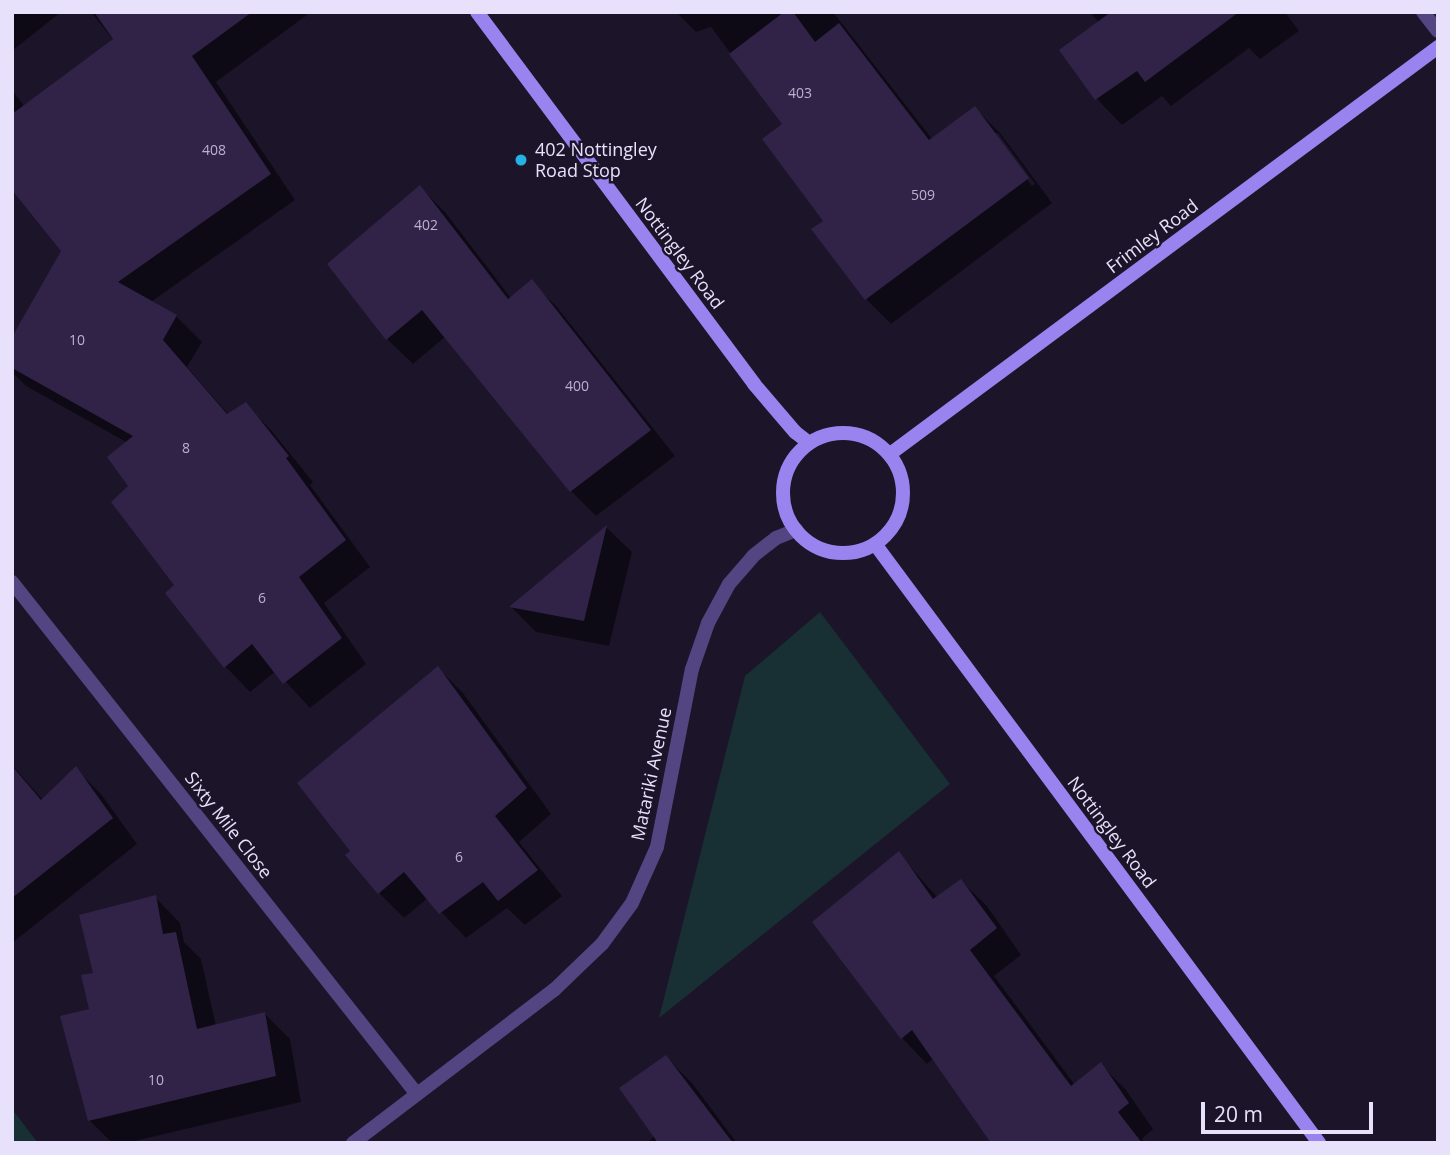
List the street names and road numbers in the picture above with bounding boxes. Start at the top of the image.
street label: Nottingley Road [631,193,729,313]
street label: Frimley Road [1102,195,1202,277]
street label: Matariki Avenue [626,705,676,843]
street label: Sixty Mile Close [181,767,277,883]
street label: Nottingley Road [1063,772,1161,892]

